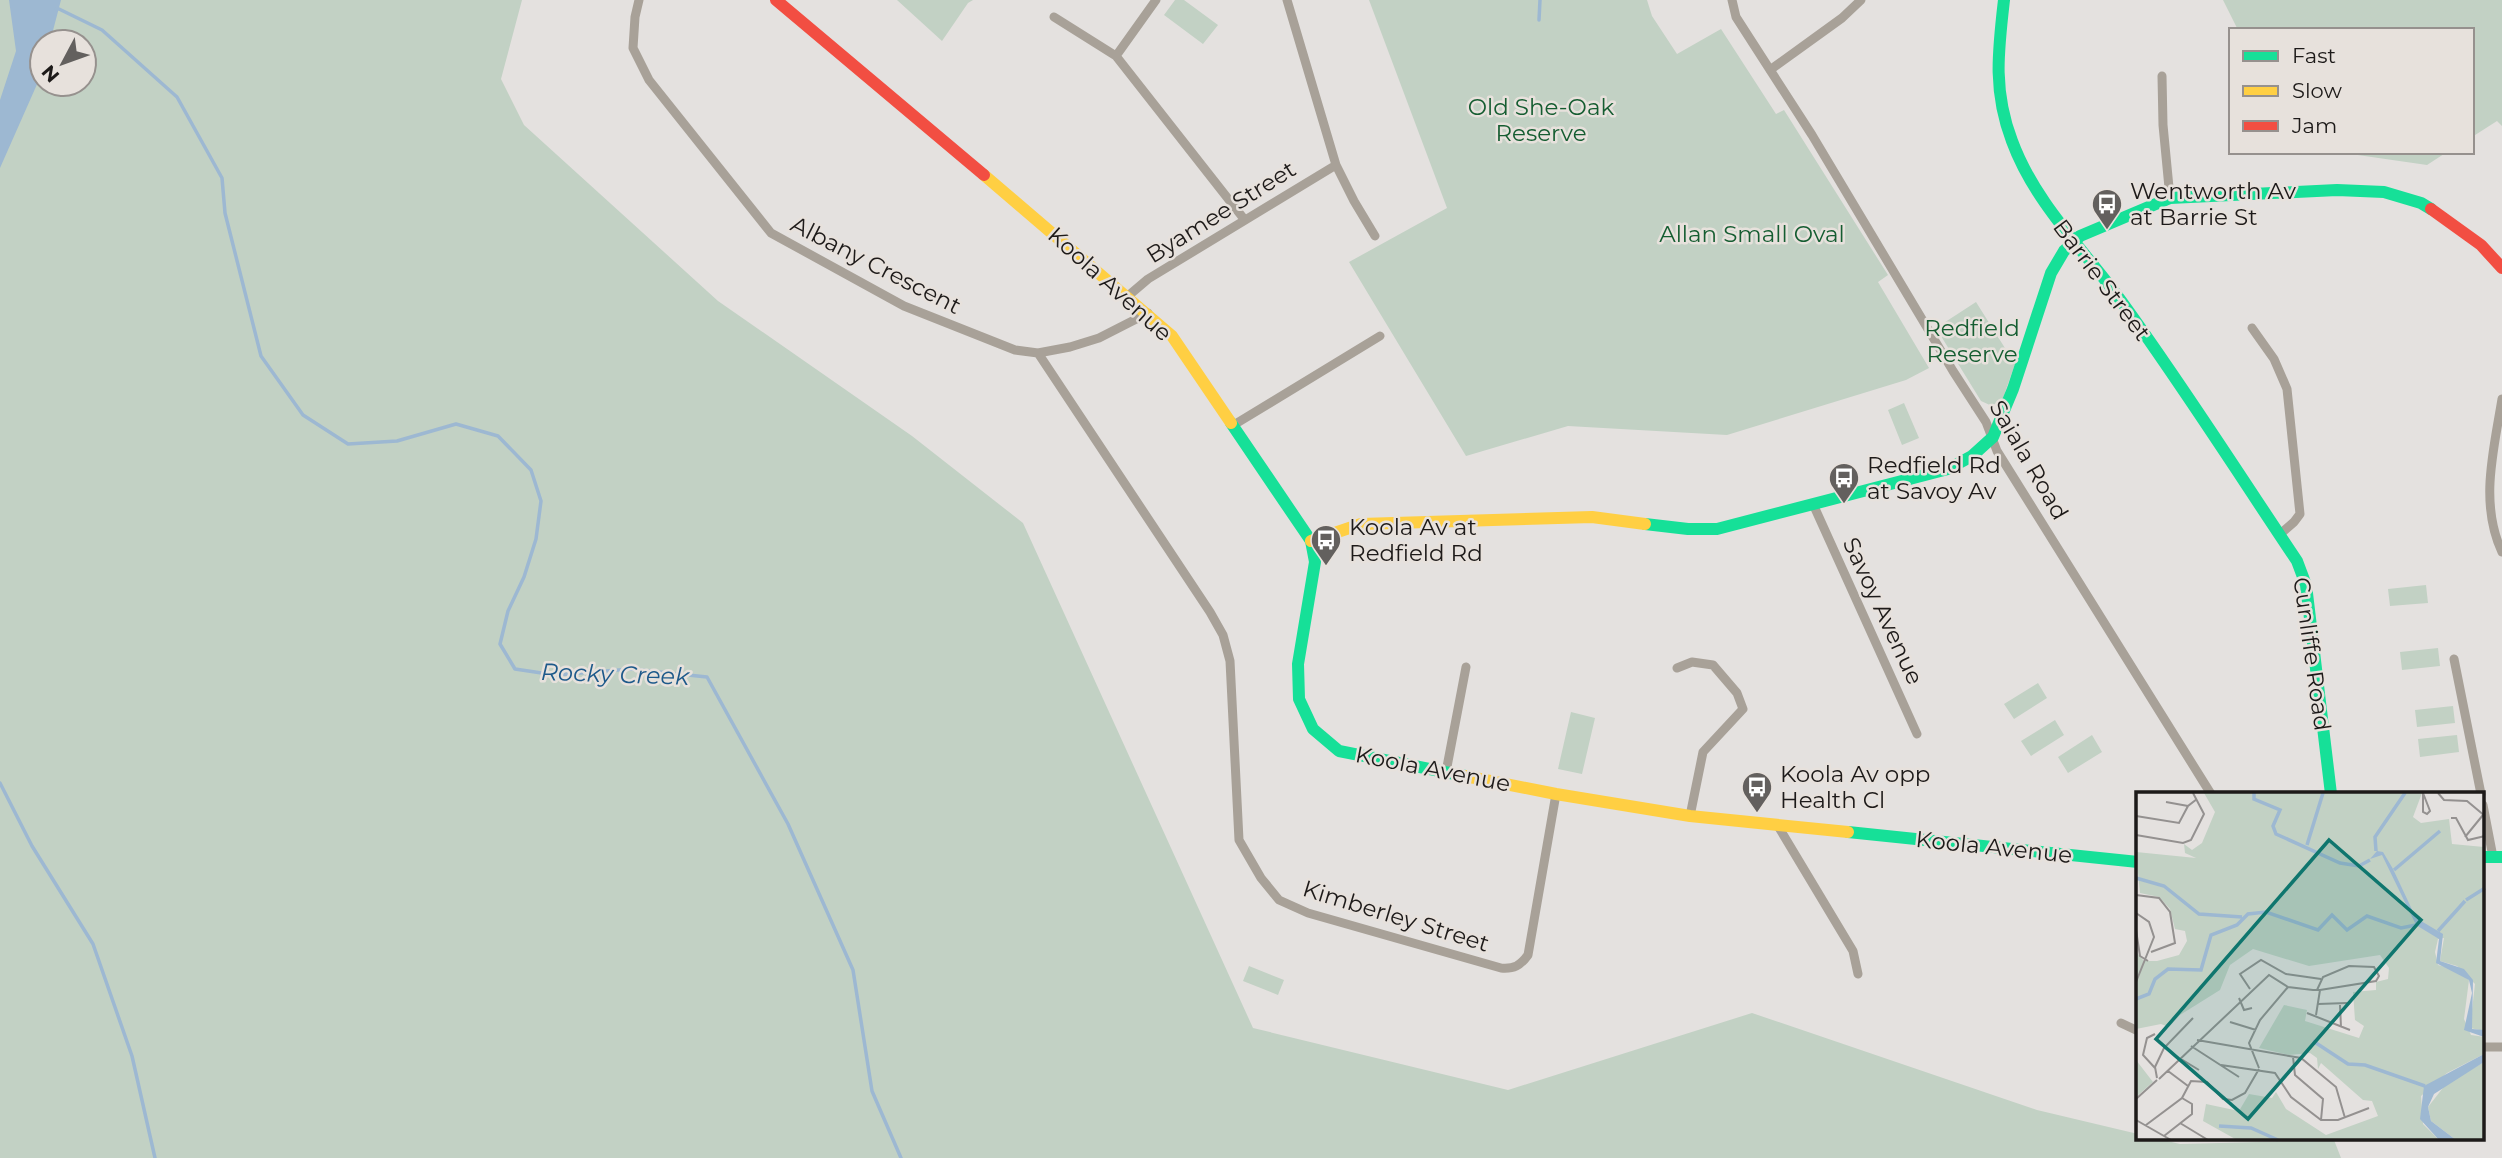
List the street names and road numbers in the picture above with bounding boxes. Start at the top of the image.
street label: Byamee Street [1141,155,1301,269]
street label: Albany Crescent [786,210,966,320]
street label: Barrie Street [2047,214,2157,346]
street label: Koola Avenue [1042,221,1178,347]
street label: Saiala Road [1984,395,2074,525]
street label: Savoy Avenue [1837,533,1929,689]
street label: Cunliffe Road [2287,575,2337,733]
street label: Koola Avenue [1353,740,1513,798]
street label: Koola Avenue [1914,825,2074,869]
street label: Kimberley Street [1299,874,1493,958]

